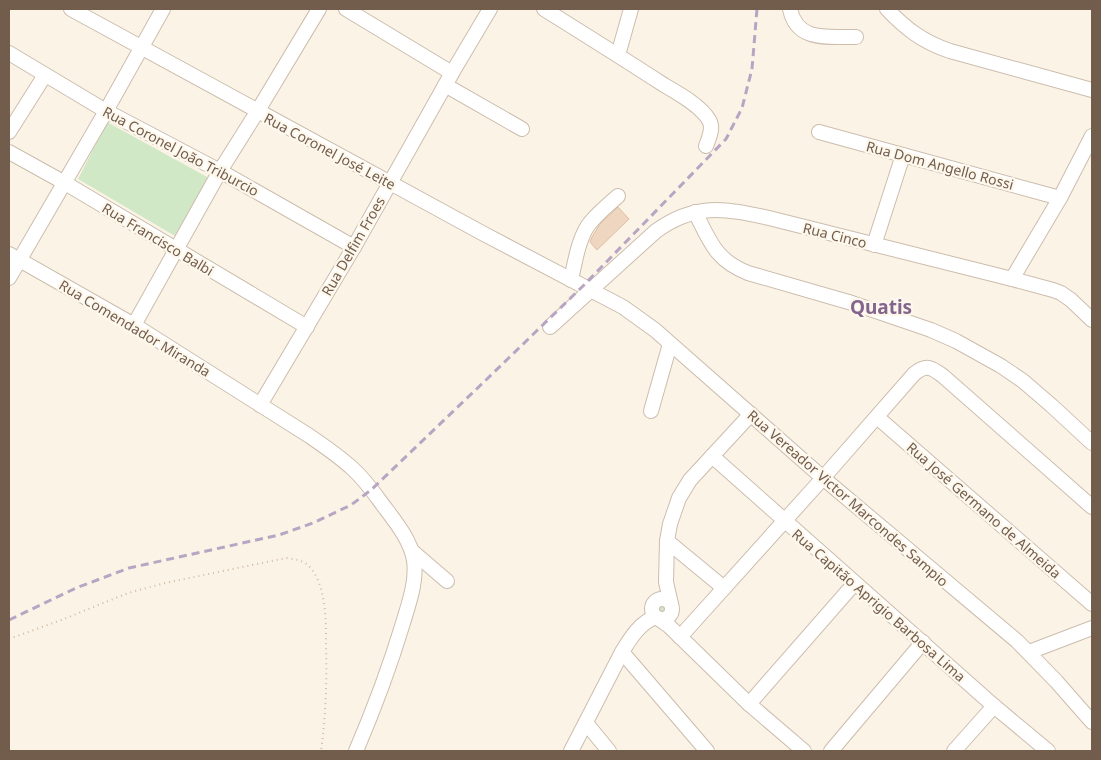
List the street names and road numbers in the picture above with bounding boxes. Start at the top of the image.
street label: Rua Coronel João Triburcio [100,102,262,200]
street label: Rua Coronel José Leite [261,108,399,194]
street label: Rua Dom Angello Rossi [864,136,1016,194]
street label: Rua Delfim Froes [317,193,389,299]
street label: Rua Francisco Balbi [99,198,217,280]
street label: Rua Cinco [801,218,869,252]
street label: Rua Comendador Miranda [56,275,214,381]
street label: Rua Vereador Victor Marcondes Sampio [744,405,952,591]
street label: Rua José Germano de Almeida [903,438,1065,582]
street label: Rua Capitão Aprigio Barbosa Lima [788,524,970,686]

